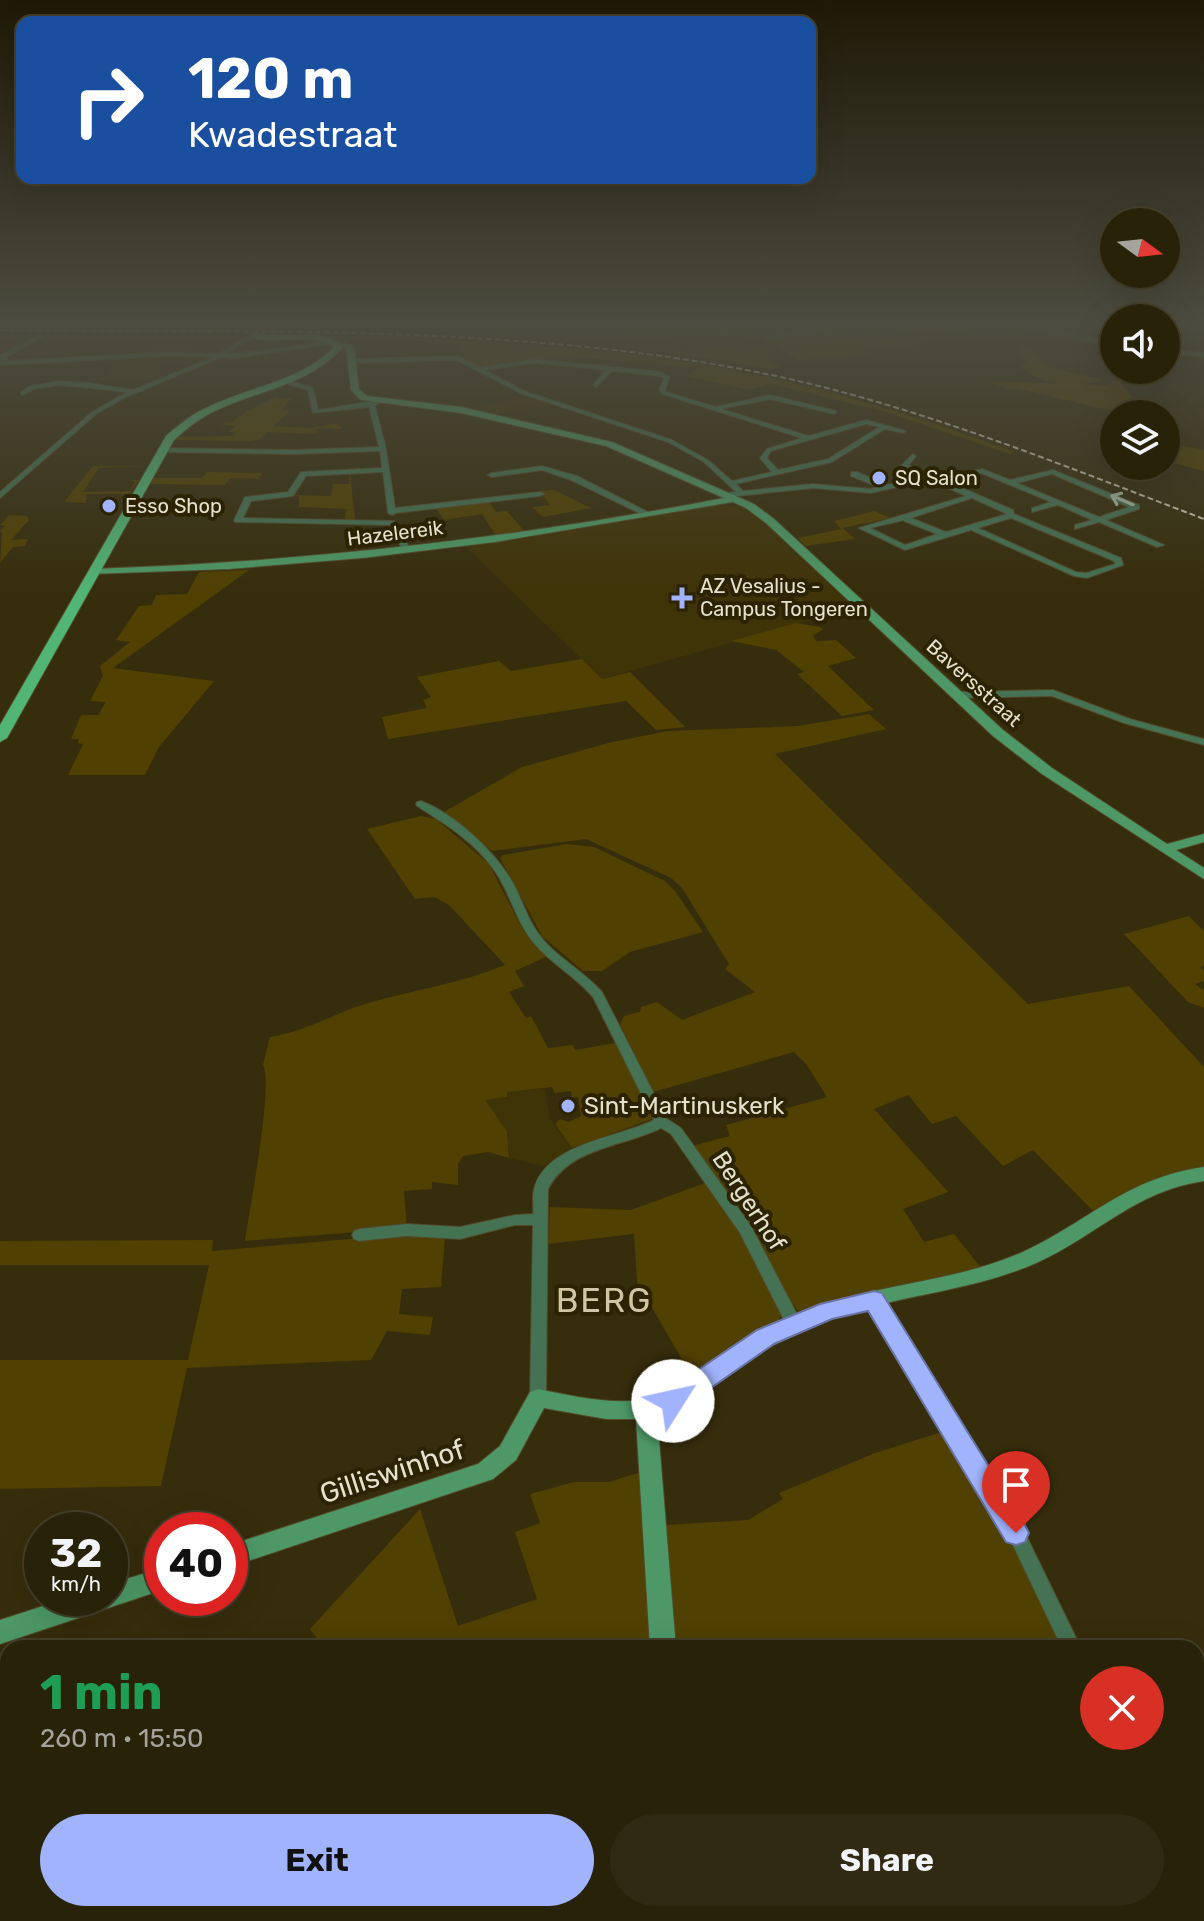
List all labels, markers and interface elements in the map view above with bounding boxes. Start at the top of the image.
text: 120 m [188,46,354,112]
icon: right [56,48,160,152]
text: Kwadestraat [188,113,397,156]
north arrow [1100,208,1180,288]
map controls [1100,208,1180,480]
button: sound [1100,304,1180,384]
button: layers [1100,400,1180,480]
place label: SQ Salon [895,466,978,490]
marker: SQ Salon [870,469,888,487]
one-way arrow [1110,492,1135,506]
place label: Esso Shop [125,494,222,518]
marker: Esso Shop [100,497,118,515]
street label: Hazelereik [346,515,445,551]
place label: AZ Vesalius - Campus Tongeren [700,574,868,621]
marker: AZ Vesalius - Campus Tongeren [671,587,693,609]
street label: Baversstraat [922,634,1026,732]
place label: Sint-Martinuskerk [584,1092,785,1120]
marker: Sint-Martinuskerk [559,1097,577,1115]
street label: Bergerhof [707,1146,792,1257]
district label: BERG [556,1280,652,1321]
position arrow [631,1359,715,1443]
street label: Gilliswinhof [316,1433,469,1510]
pin [982,1451,1050,1533]
icon: arrive [994,1463,1038,1507]
speed limit sign: 40 [144,1512,248,1616]
text: 32 [50,1530,102,1577]
text: km/h [51,1572,101,1596]
text: 1 min [40,1664,163,1721]
button: close [1080,1666,1164,1750]
text: 260 m · 15:50 [40,1723,203,1754]
button: Exit [40,1814,594,1906]
button: Share [610,1814,1164,1906]

